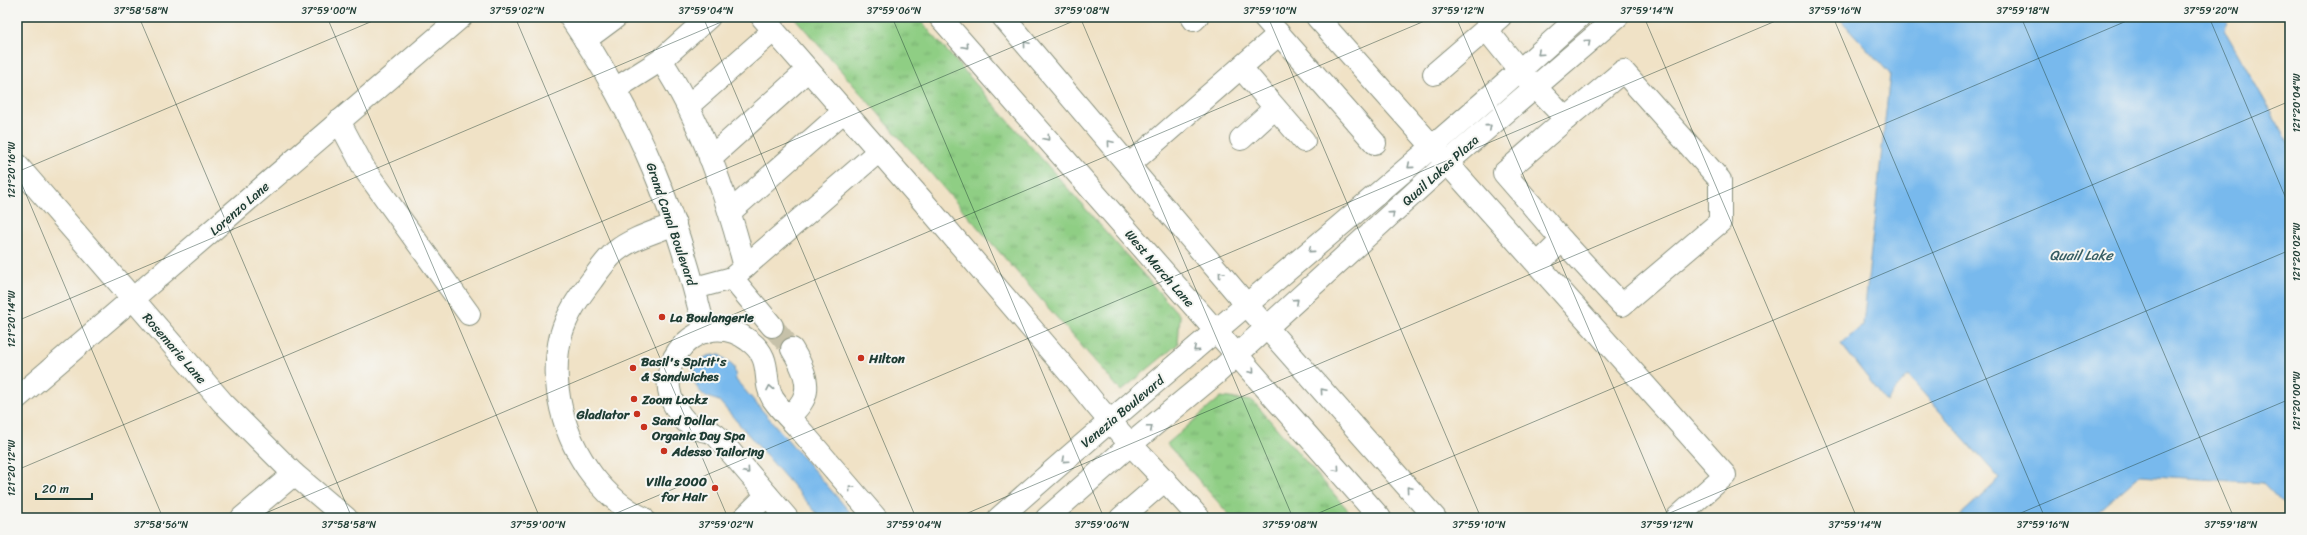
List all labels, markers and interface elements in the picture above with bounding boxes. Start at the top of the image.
text: 37°58'58"N [114,2,168,20]
text: 37°59'00"N [301,2,357,20]
text: 37°59'02"N [490,2,544,20]
text: 37°59'04"N [678,2,734,20]
text: 37°59'06"N [867,2,921,20]
text: 37°59'08"N [1055,2,1110,20]
text: 37°59'10"N [1243,2,1297,20]
text: 37°59'12"N [1432,2,1484,20]
text: 37°59'14"N [1620,2,1674,20]
text: 37°59'16"N [1809,2,1861,20]
text: 37°59'18"N [1997,2,2049,20]
text: 37°59'20"N [2184,2,2238,20]
one-way arrow [1583,40,1590,47]
one-way arrow [1024,41,1031,48]
one-way arrow [961,42,968,49]
one-way arrow [1537,48,1545,55]
text: 121°20'04"W [2288,73,2306,132]
one-way arrow [1484,125,1492,132]
street label: Quail Lakes Plaza [1396,129,1485,212]
one-way arrow [1042,134,1049,141]
one-way arrow [1108,140,1115,147]
text: 121°20'16"W [3,142,21,198]
street label: Grand Canal Boulevard [640,159,704,290]
one-way arrow [1407,161,1415,168]
street label: Lorenzo Lane [204,175,275,241]
one-way arrow [1387,211,1395,218]
text: 121°20'02"W [2288,223,2306,281]
street label: West March Lane [1119,224,1201,313]
water label: Quail Lake [2049,243,2114,268]
one-way arrow [1308,245,1316,252]
one-way arrow [1218,272,1225,279]
text: 121°20'14"W [3,290,21,347]
one-way arrow [1291,298,1299,306]
place label: La Boulangerie [670,306,754,329]
street label: Rosemarie Lane [137,307,213,390]
marker: La Boulangerie [657,312,667,322]
one-way arrow [1193,344,1201,351]
place label: Hilton [868,347,906,370]
place label: Basil's Spirit's & Sandwiches [641,350,727,388]
marker: Hilton [856,353,866,363]
marker: Basil's Spirit's & Sandwiches [628,363,638,373]
one-way arrow [1247,366,1254,374]
street label: Venezia Boulevard [1075,369,1170,454]
text: 121°20'00"W [2288,371,2306,430]
one-way arrow [767,385,775,391]
place label: Zoom Lockz [641,388,708,411]
one-way arrow [1321,388,1328,396]
marker: Zoom Lockz [629,394,639,404]
place label: Gladiator [576,403,631,426]
marker: Gladiator [632,409,642,419]
place label: Sand Dollar Organic Day Spa [651,409,746,447]
marker: Sand Dollar Organic Day Spa [639,422,649,432]
one-way arrow [1146,425,1153,432]
text: 121°20'12"W [3,440,21,496]
place label: Adesso Tailoring [671,440,765,463]
marker: Adesso Tailoring [659,446,669,456]
one-way arrow [1062,455,1069,462]
one-way arrow [1333,464,1340,472]
one-way arrow [742,467,749,474]
place label: Villa 2000 for Hair [646,470,709,508]
scale bar [36,475,92,501]
text: 20 m [42,478,69,500]
marker: Villa 2000 for Hair [710,483,720,493]
one-way arrow [848,486,855,493]
one-way arrow [1407,486,1414,493]
text: 37°58'56"N [134,516,188,534]
text: 37°58'58"N [322,516,376,534]
text: 37°59'00"N [510,516,566,534]
text: 37°59'02"N [699,516,753,534]
text: 37°59'04"N [886,516,942,534]
text: 37°59'06"N [1075,516,1129,534]
text: 37°59'08"N [1263,516,1318,534]
text: 37°59'10"N [1452,516,1506,534]
text: 37°59'12"N [1641,516,1693,534]
text: 37°59'14"N [1828,516,1882,534]
text: 37°59'16"N [2017,516,2069,534]
text: 37°59'18"N [2205,516,2257,534]

